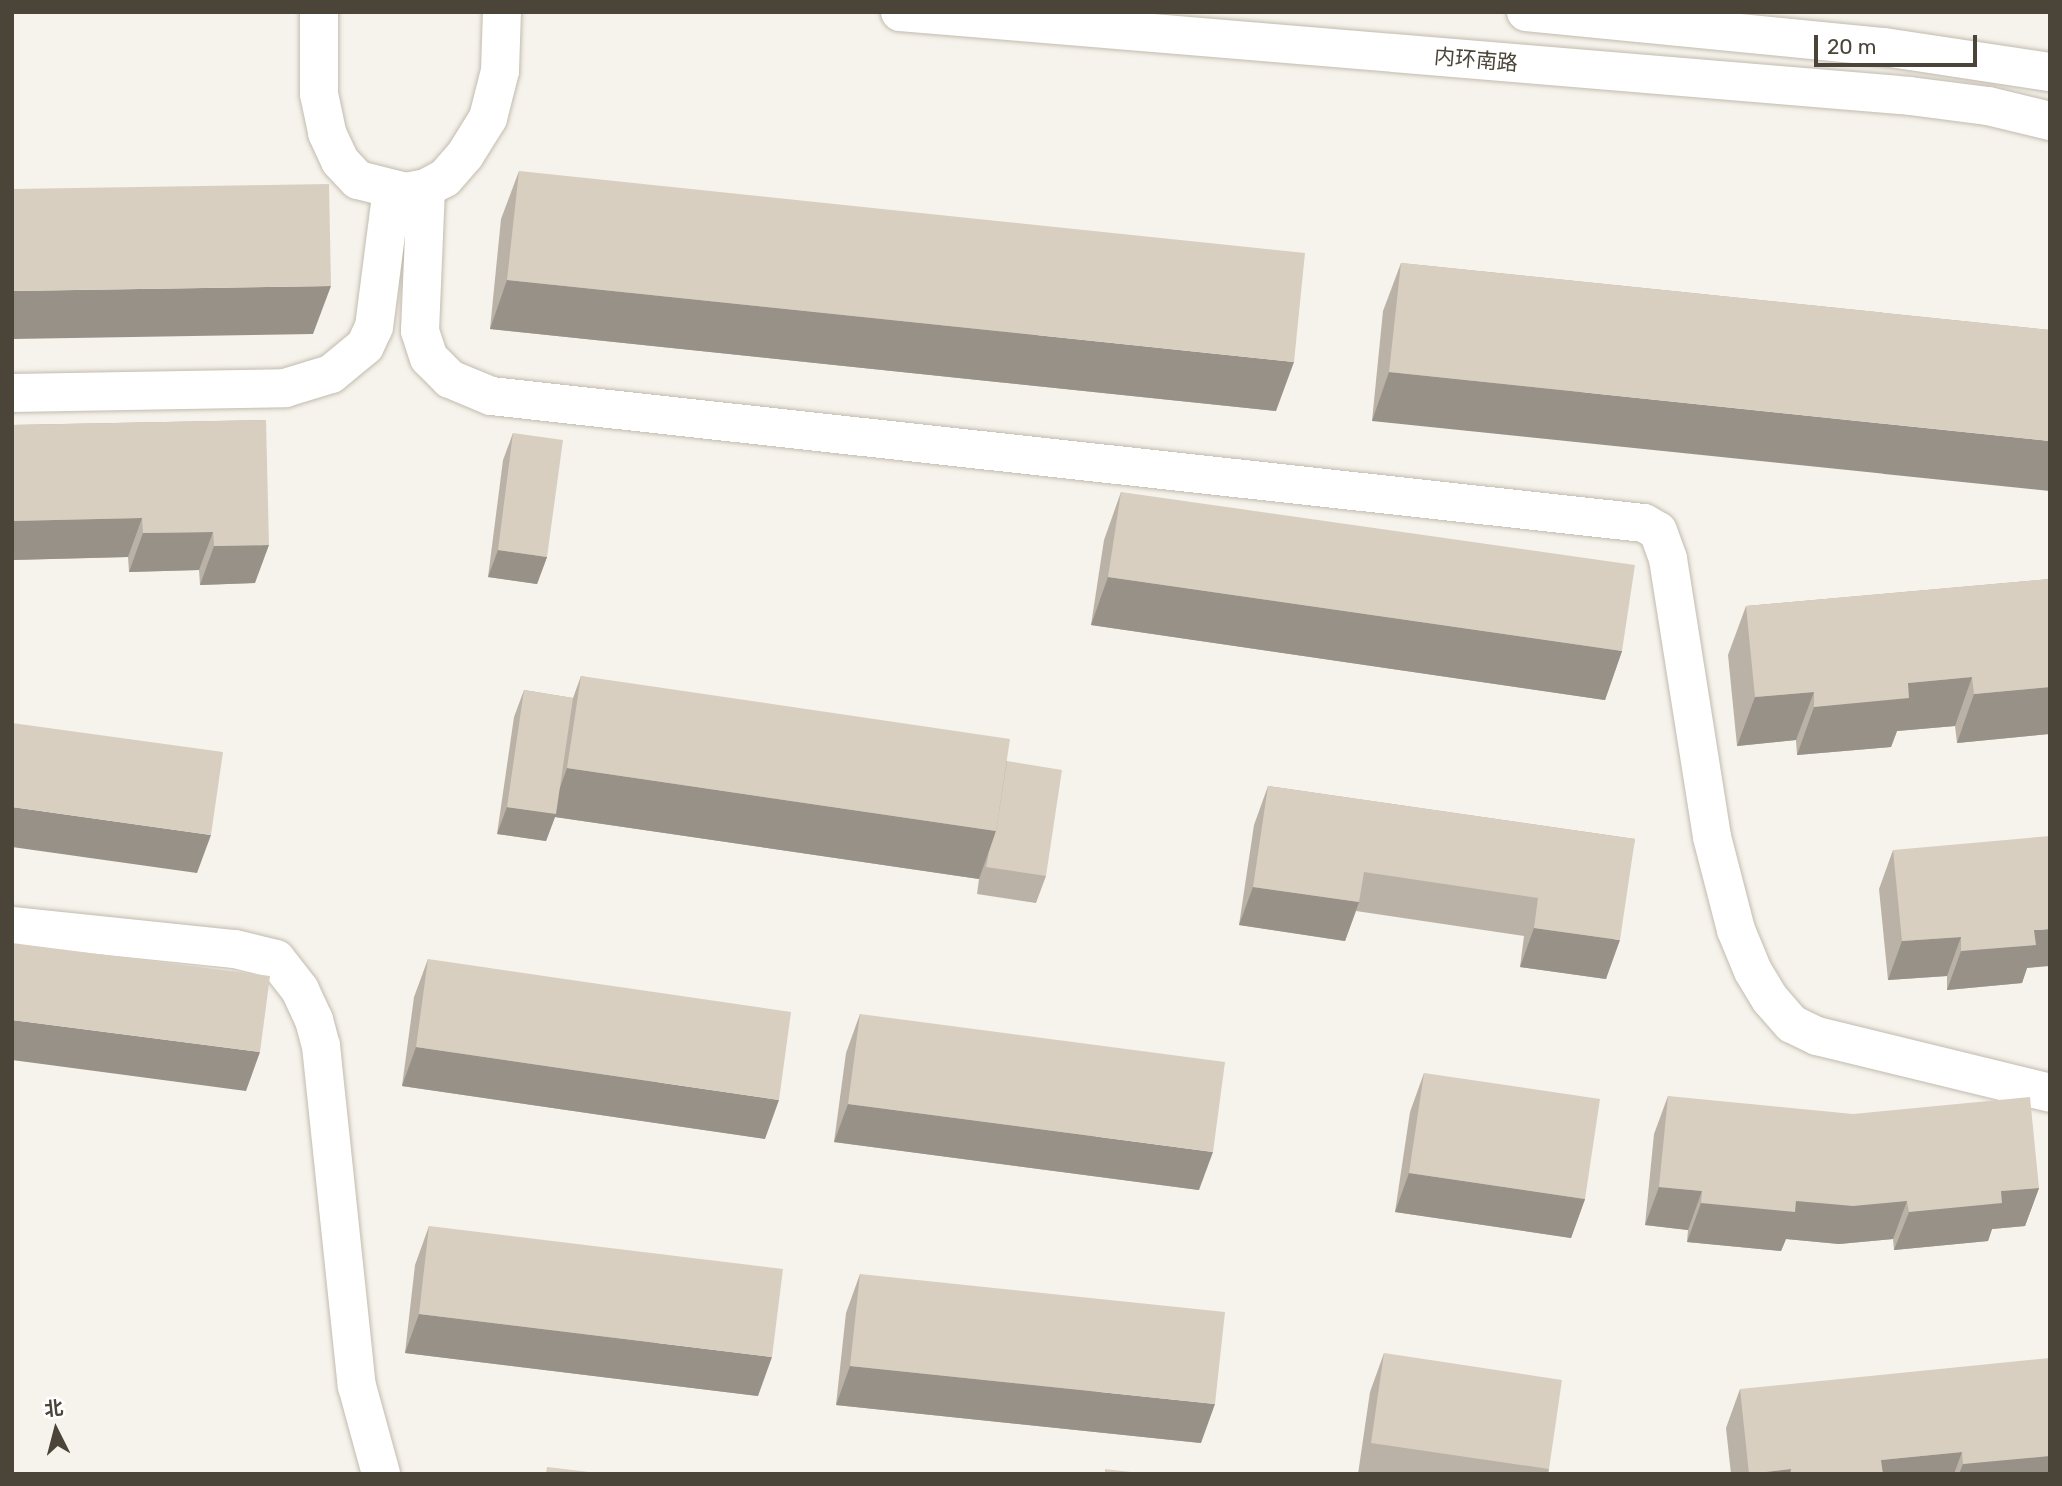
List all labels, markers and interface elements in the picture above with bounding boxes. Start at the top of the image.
scale bar [1817,21,1980,65]
text: 20 m [1827,34,1876,59]
street label: 内环南路 [1433,44,1519,76]
north arrow [21,1395,91,1465]
text: 北 [43,1396,64,1421]

